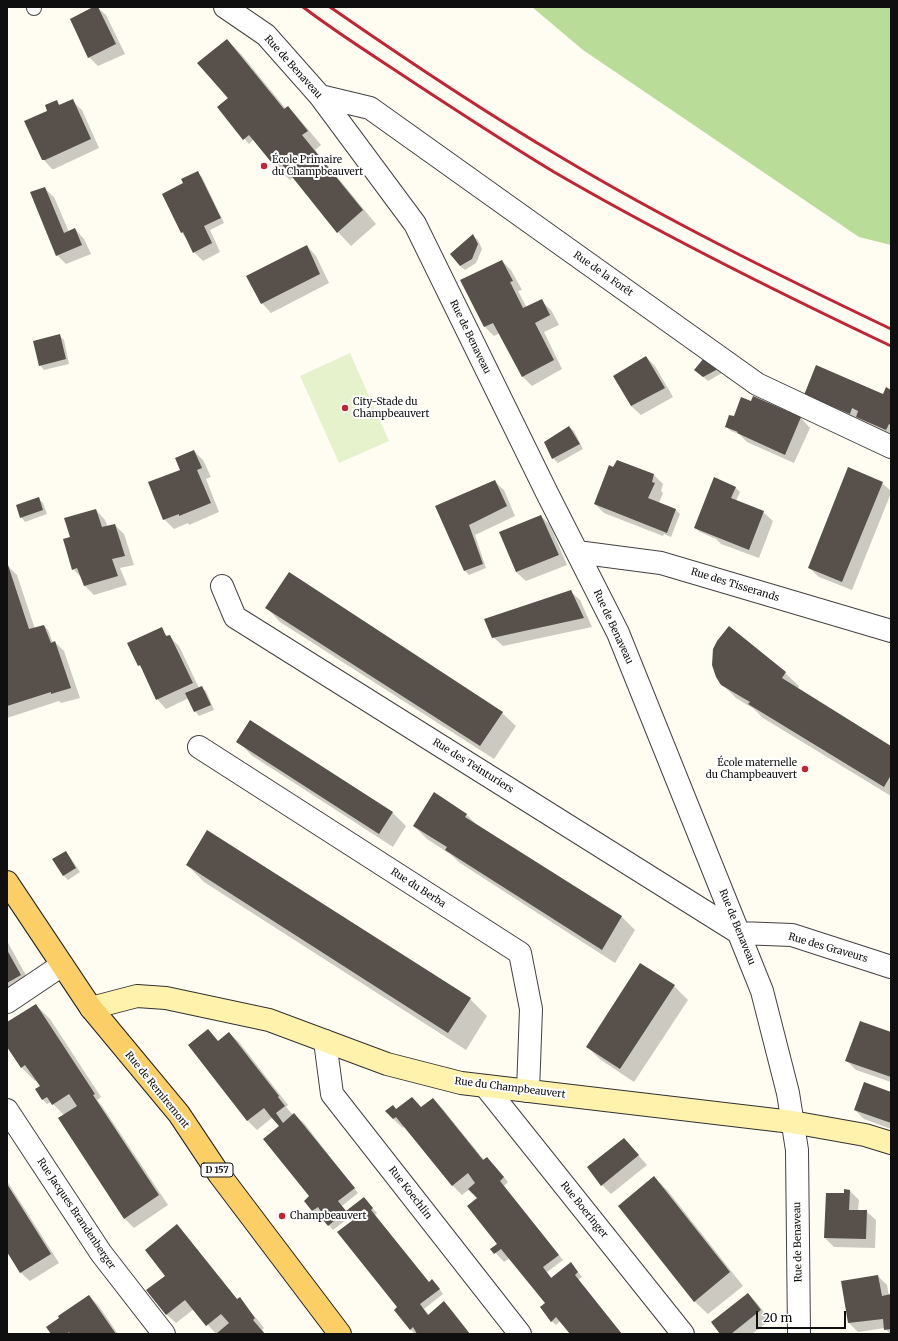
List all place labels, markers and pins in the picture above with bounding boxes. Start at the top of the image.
place label: École Primaire du Champbeauvert [272,154,363,178]
marker: École Primaire du Champbeauvert [259,161,269,171]
place label: City-Stade du Champbeauvert [353,396,429,420]
marker: City-Stade du Champbeauvert [340,403,350,413]
place label: École maternelle du Champbeauvert [706,757,797,780]
marker: École maternelle du Champbeauvert [800,764,810,774]
place label: Champbeauvert [290,1210,366,1222]
marker: Champbeauvert [277,1211,287,1221]

